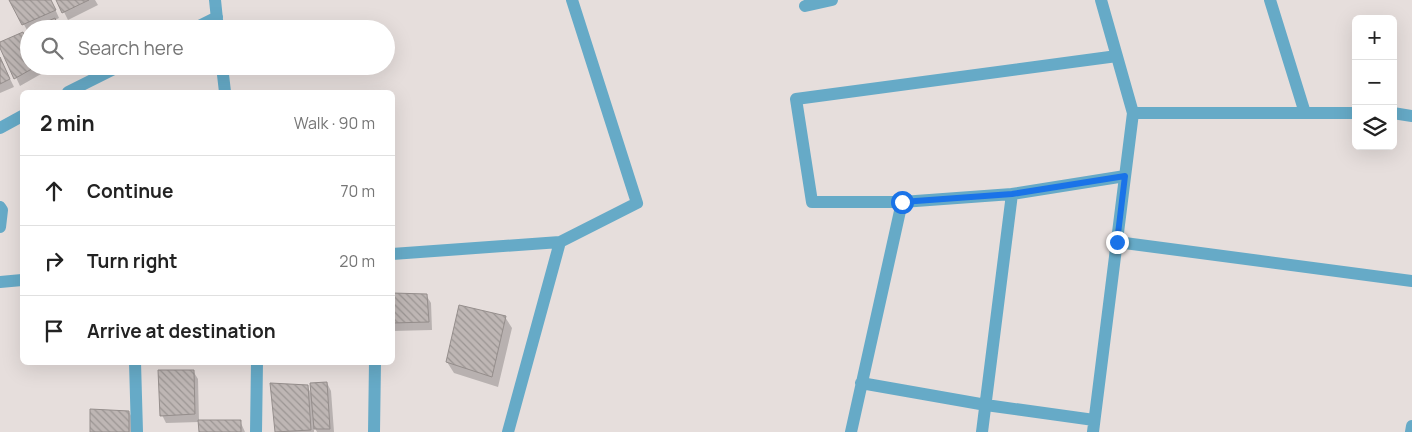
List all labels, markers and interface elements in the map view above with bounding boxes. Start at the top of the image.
map controls [1352,15,1397,150]
button: + [1352,15,1397,60]
search box [20,20,395,75]
icon: search [38,34,66,62]
text: Search here [78,35,184,61]
button: − [1352,60,1397,105]
button: layers [1352,105,1397,150]
text: 2 min [40,109,95,137]
text: Walk · 90 m [294,112,375,134]
icon: ahead [40,177,68,205]
text: Continue [87,178,173,204]
text: 70 m [340,180,375,202]
route start [891,191,914,214]
route end [1106,231,1129,254]
icon: right [40,247,68,275]
text: Turn right [87,248,177,274]
text: 20 m [339,250,375,272]
icon: arrive [40,317,68,345]
text: Arrive at destination [87,318,276,344]

